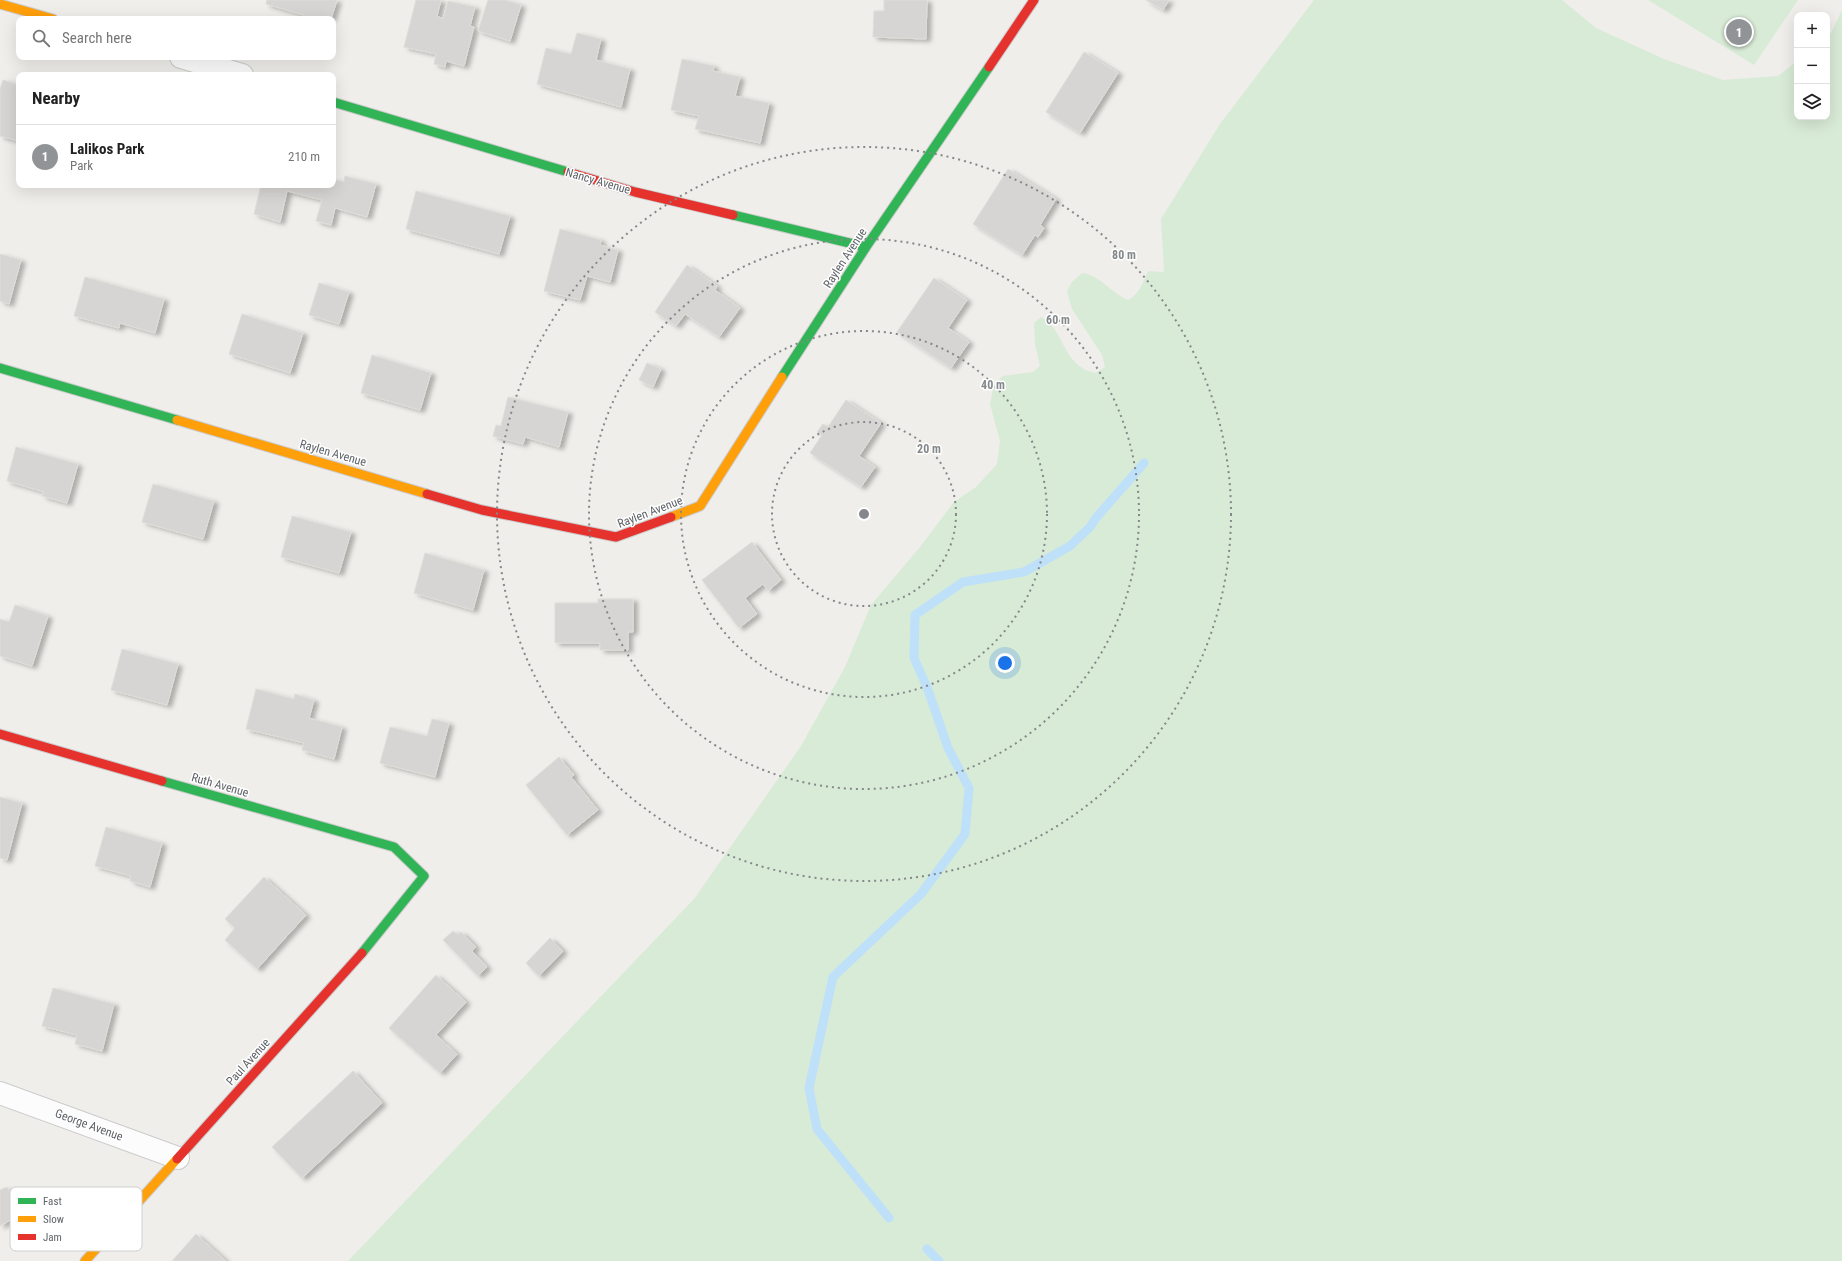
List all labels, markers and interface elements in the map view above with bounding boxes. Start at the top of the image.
map controls [1794,12,1830,120]
button: + [1794,12,1830,48]
search box [16,16,336,60]
pin: 1 [1726,17,1752,47]
icon: search [30,27,52,49]
text: Search here [62,29,132,47]
button: − [1794,48,1830,84]
button: layers [1794,84,1830,120]
text: Nearby [32,88,80,108]
text: Lalikos Park [70,140,144,158]
text: 1 [42,149,48,164]
text: 210 m [288,149,320,164]
text: Park [70,158,93,173]
street label: Nancy Avenue [564,165,632,197]
street label: Raylen Avenue [820,225,870,291]
text: 80 m [1112,248,1136,262]
text: 60 m [1046,313,1070,327]
text: 40 m [981,378,1005,392]
street label: Raylen Avenue [298,437,368,469]
text: 20 m [917,442,941,456]
street label: Raylen Avenue [616,493,685,531]
centre of rings [857,507,871,521]
your location [995,653,1015,673]
street label: Ruth Avenue [190,770,251,800]
street label: Paul Avenue [223,1035,273,1088]
street label: George Avenue [53,1106,125,1144]
legend [10,1187,142,1251]
text: Fast [43,1195,62,1208]
text: Slow [43,1213,64,1226]
text: Jam [43,1231,62,1244]

